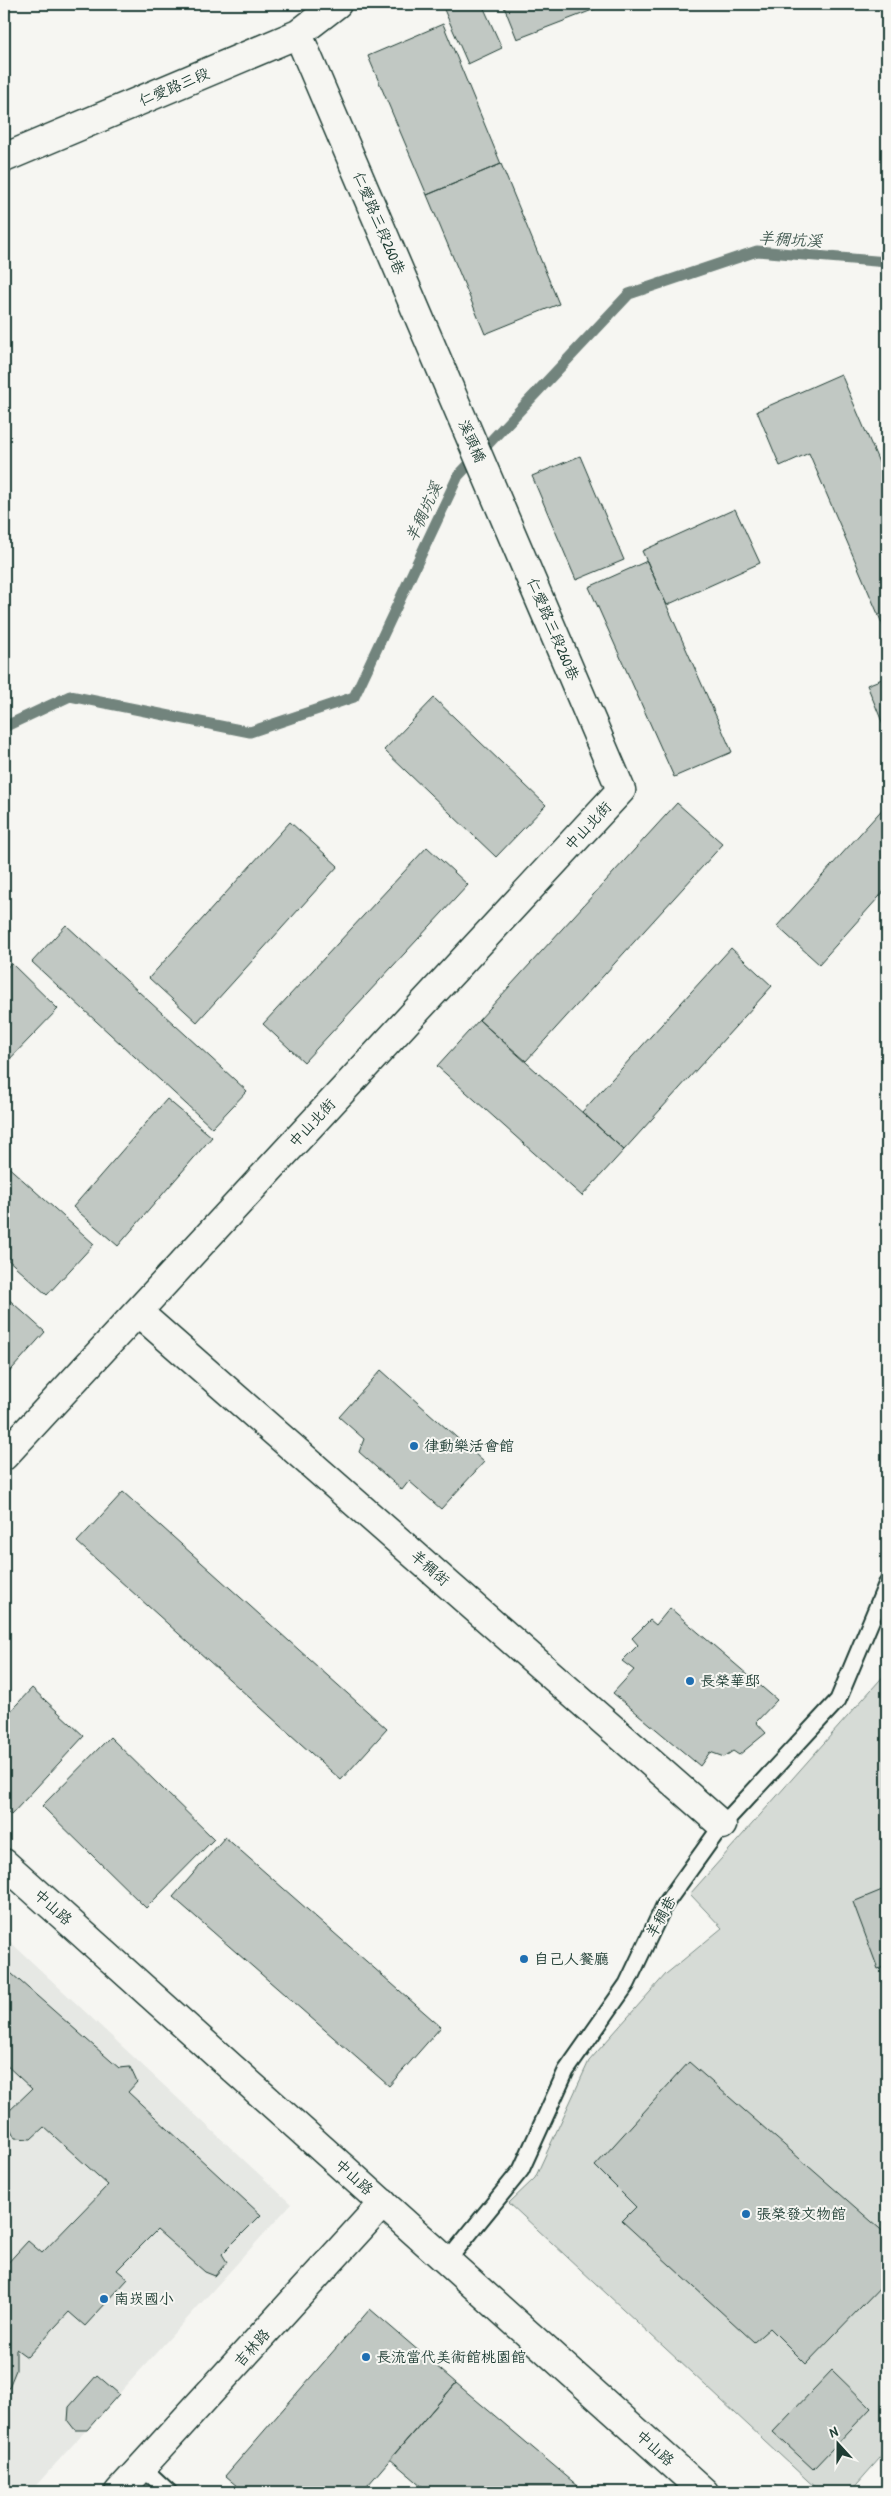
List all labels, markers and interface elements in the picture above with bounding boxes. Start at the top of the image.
street label: 仁愛路三段 [135,62,212,111]
street label: 仁愛路三段260巷 [348,168,411,277]
water label: 羊稠坑溪 [757,226,824,252]
street label: 溪頭橋 [454,416,491,466]
water label: 羊稠坑溪 [400,477,447,546]
street label: 仁愛路三段260巷 [522,574,585,683]
street label: 中山北街 [559,797,616,855]
street label: 中山北街 [283,1094,340,1152]
place label: 律動樂活會館 [424,1435,514,1456]
marker: 律動樂活會館 [408,1440,420,1452]
street label: 羊稠街 [406,1545,454,1590]
place label: 長榮華邸 [700,1670,760,1691]
marker: 長榮華邸 [684,1675,696,1687]
street label: 中山路 [30,1884,77,1929]
street label: 羊稠巷 [640,1892,681,1942]
place label: 自己人餐廳 [534,1948,609,1969]
marker: 自己人餐廳 [518,1953,530,1965]
street label: 中山路 [331,2154,378,2199]
place label: 張榮發文物館 [756,2203,846,2224]
marker: 張榮發文物館 [740,2208,752,2220]
place label: 南崁國小 [114,2288,174,2309]
marker: 南崁國小 [98,2293,110,2305]
street label: 吉林路 [229,2324,274,2371]
place label: 長流當代美術館桃園館 [376,2346,526,2367]
marker: 長流當代美術館桃園館 [360,2351,372,2363]
north arrow [814,2418,864,2468]
text: N [826,2421,841,2442]
street label: 中山路 [632,2425,679,2470]

